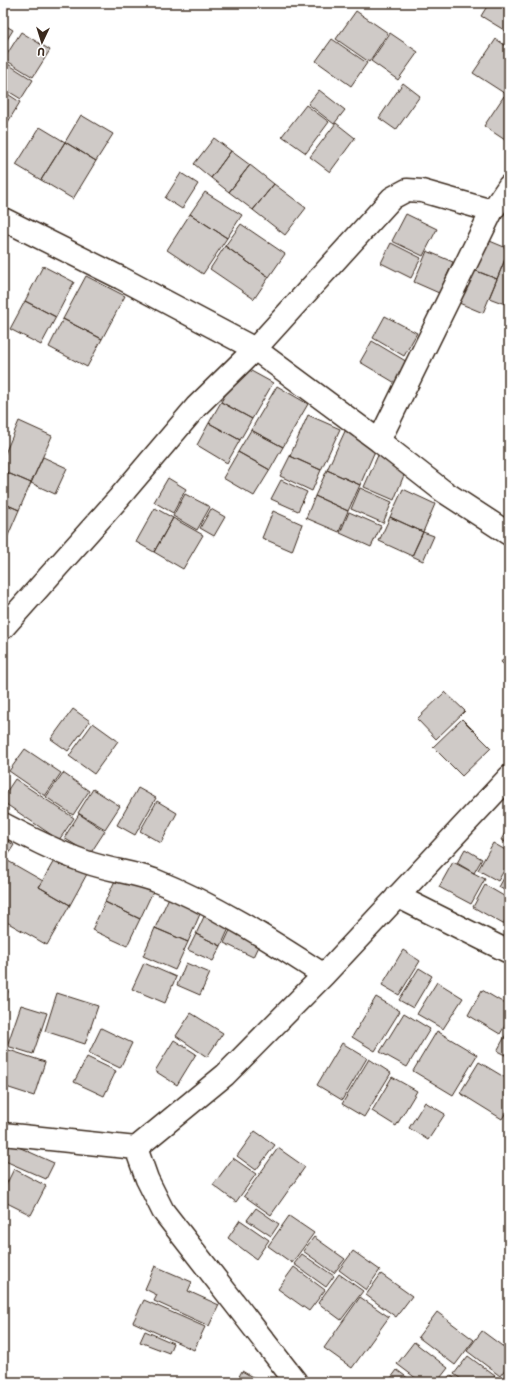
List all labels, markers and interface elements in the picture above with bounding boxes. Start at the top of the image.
north arrow [22,22,62,62]
text: U [37,44,46,59]

